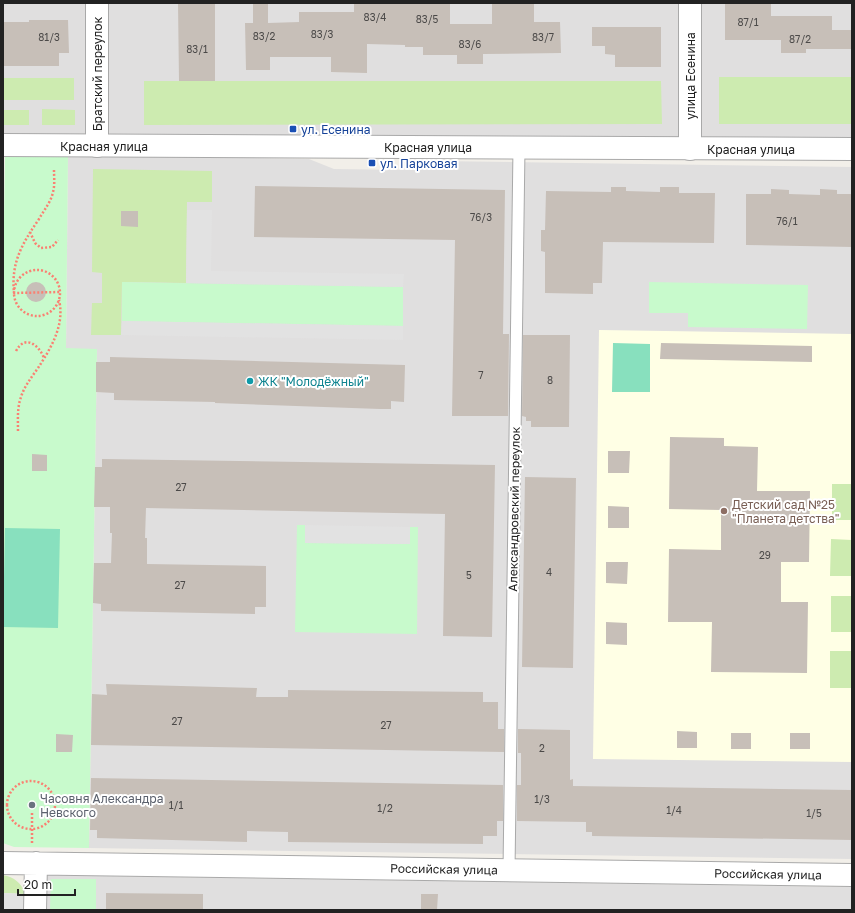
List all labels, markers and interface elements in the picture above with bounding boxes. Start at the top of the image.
house number: 83/4 [364,11,386,23]
house number: 83/5 [416,13,438,25]
house number: 87/1 [737,16,759,28]
street label: Братский переулок [90,17,105,131]
house number: 83/3 [311,28,333,40]
house number: 83/2 [253,30,275,42]
house number: 81/3 [38,31,60,43]
house number: 83/7 [532,31,554,43]
street label: улица Есенина [683,32,698,120]
house number: 87/2 [789,33,811,45]
house number: 83/6 [459,38,481,50]
house number: 83/1 [186,43,208,55]
place label: ул. Есенина [301,122,371,137]
marker: ул. Есенина [288,124,298,134]
street label: Красная улица [60,139,148,154]
street label: Красная улица [384,140,472,155]
street label: Красная улица [707,142,795,157]
place label: ул. Парковая [380,156,458,171]
marker: ул. Парковая [367,158,377,168]
house number: 76/3 [470,211,492,223]
house number: 76/1 [777,215,798,227]
house number: 7 [478,369,484,381]
place label: ЖК "Молодёжный" [258,374,369,389]
house number: 8 [547,374,553,386]
marker: ЖК "Молодёжный" [245,376,255,386]
street label: Александровский переулок [505,426,523,592]
house number: 27 [175,481,187,493]
place label: Детский сад №25 "Планета детства" [732,497,839,526]
marker: Детский сад №25 "Планета детства" [719,506,729,516]
house number: 29 [759,549,771,561]
house number: 4 [546,566,552,578]
house number: 5 [466,569,472,581]
house number: 27 [174,579,186,591]
house number: 27 [171,715,183,727]
house number: 27 [380,719,392,731]
house number: 2 [539,742,545,754]
place label: Часовня Александра Невского [40,791,163,820]
house number: 1/3 [534,793,550,805]
house number: 1/1 [169,799,183,811]
marker: Часовня Александра Невского [27,800,37,810]
house number: 1/2 [377,802,393,814]
house number: 1/4 [666,804,682,816]
house number: 1/5 [806,807,822,819]
street label: Российская улица [390,861,498,877]
street label: Российская улица [714,866,822,882]
scale bar [18,871,75,897]
text: 20 m [24,877,52,892]

